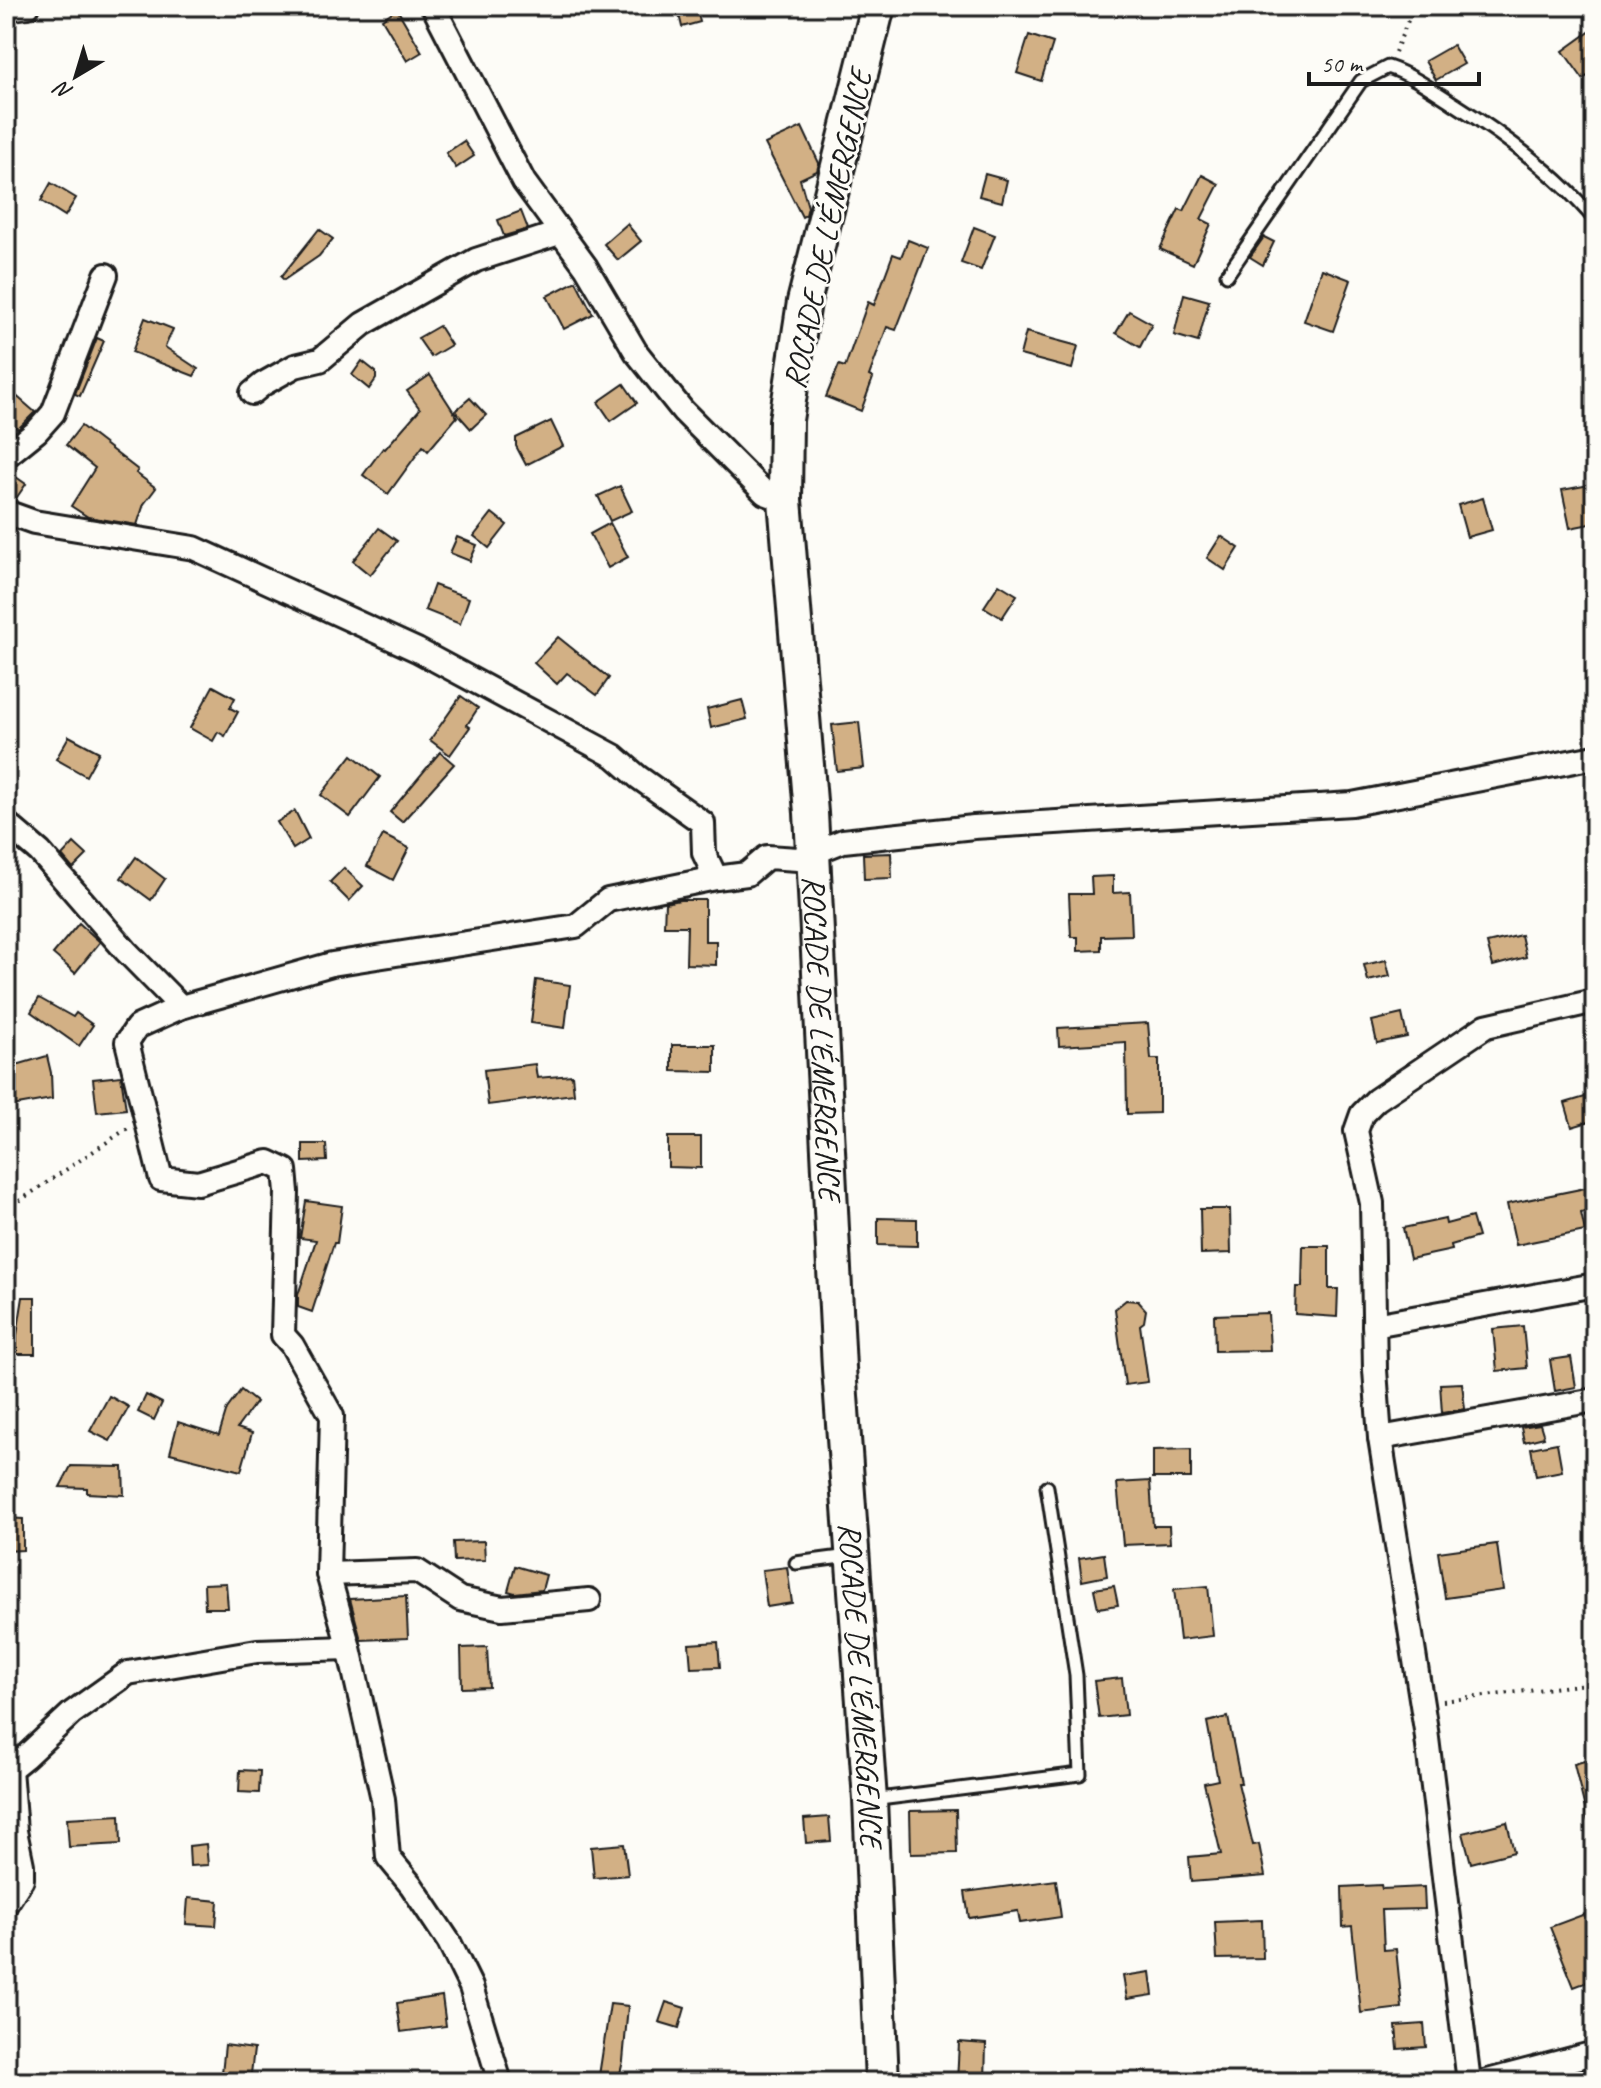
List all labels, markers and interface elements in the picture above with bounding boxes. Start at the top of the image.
north arrow [36,36,116,116]
scale bar [1309,36,1479,86]
text: 50 m [1321,49,1364,79]
street label: ROCADE DE L'ÉMERGENCE [774,62,882,392]
text: N [48,74,78,106]
street label: ROCADE DE L'ÉMERGENCE [793,875,851,1206]
street label: ROCADE DE L'ÉMERGENCE [829,1521,892,1853]

